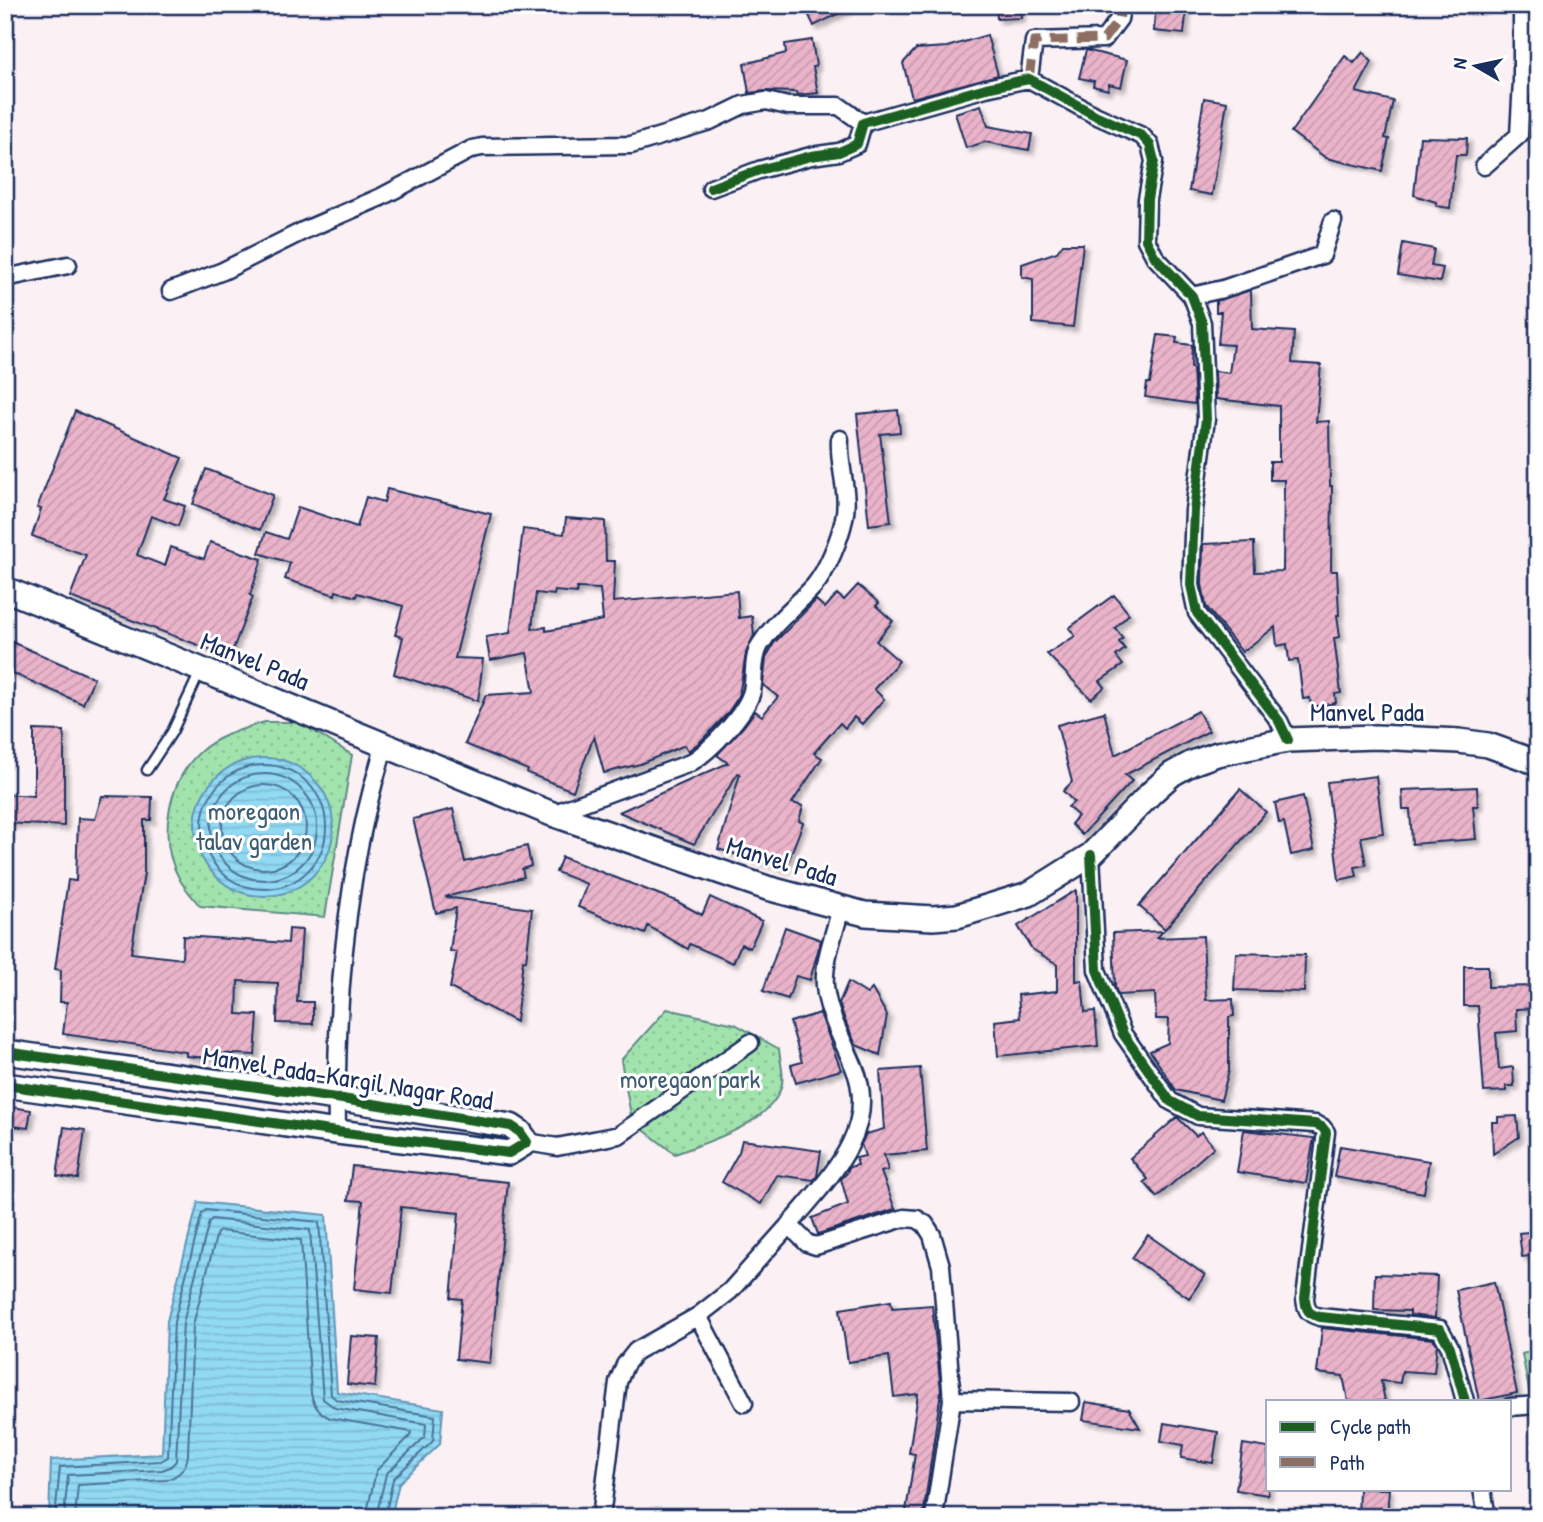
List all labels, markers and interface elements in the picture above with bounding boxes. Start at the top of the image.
north arrow [1442,32,1512,102]
text: N [1446,56,1473,70]
street label: Manvel Pada [196,623,315,698]
street label: Manvel Pada [1310,694,1424,729]
park label: moregaon talav garden [196,793,312,858]
street label: Manvel Pada [722,827,842,894]
street label: Manvel Pada-Kargil Nagar Road [201,1037,496,1118]
park label: moregaon park [620,1061,761,1096]
legend [1266,1400,1512,1490]
text: Cycle path [1330,1412,1411,1441]
text: Path [1330,1448,1365,1477]

